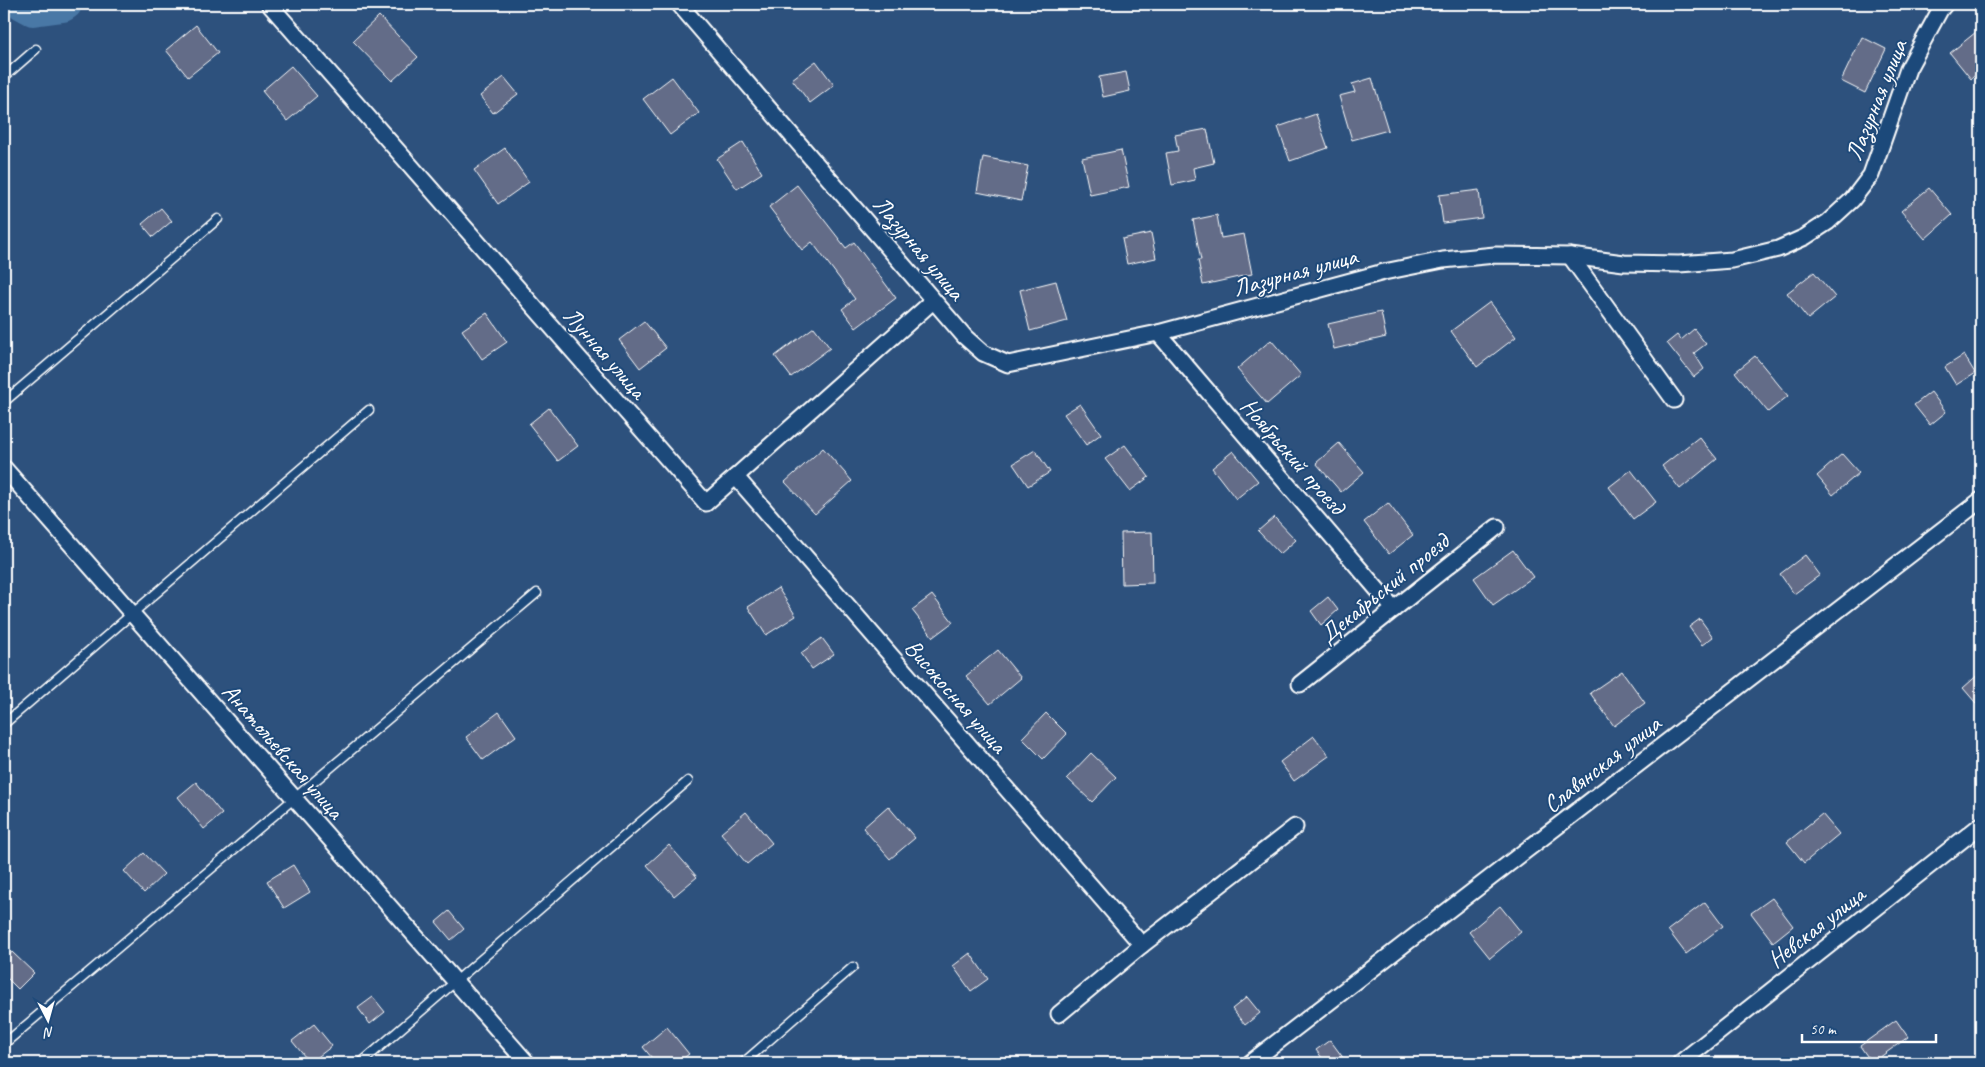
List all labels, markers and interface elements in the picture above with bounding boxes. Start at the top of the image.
street label: Лазурная улица [1838,34,1915,165]
street label: Лазурная улица [866,190,972,308]
street label: Лазурная улица [1230,241,1362,304]
street label: Лунная улица [557,301,654,407]
street label: Ноябрьский проезд [1234,391,1353,522]
street label: Декабрьский проезд [1313,525,1457,650]
street label: Високосная улица [898,633,1015,760]
street label: Анатольевская улица [216,677,351,826]
street label: Славянская улица [1537,708,1668,819]
street label: Невская улица [1761,878,1872,974]
north arrow [22,994,72,1044]
scale bar [1802,1012,1936,1044]
text: 50 m [1810,1020,1837,1039]
text: N [42,1024,55,1042]

